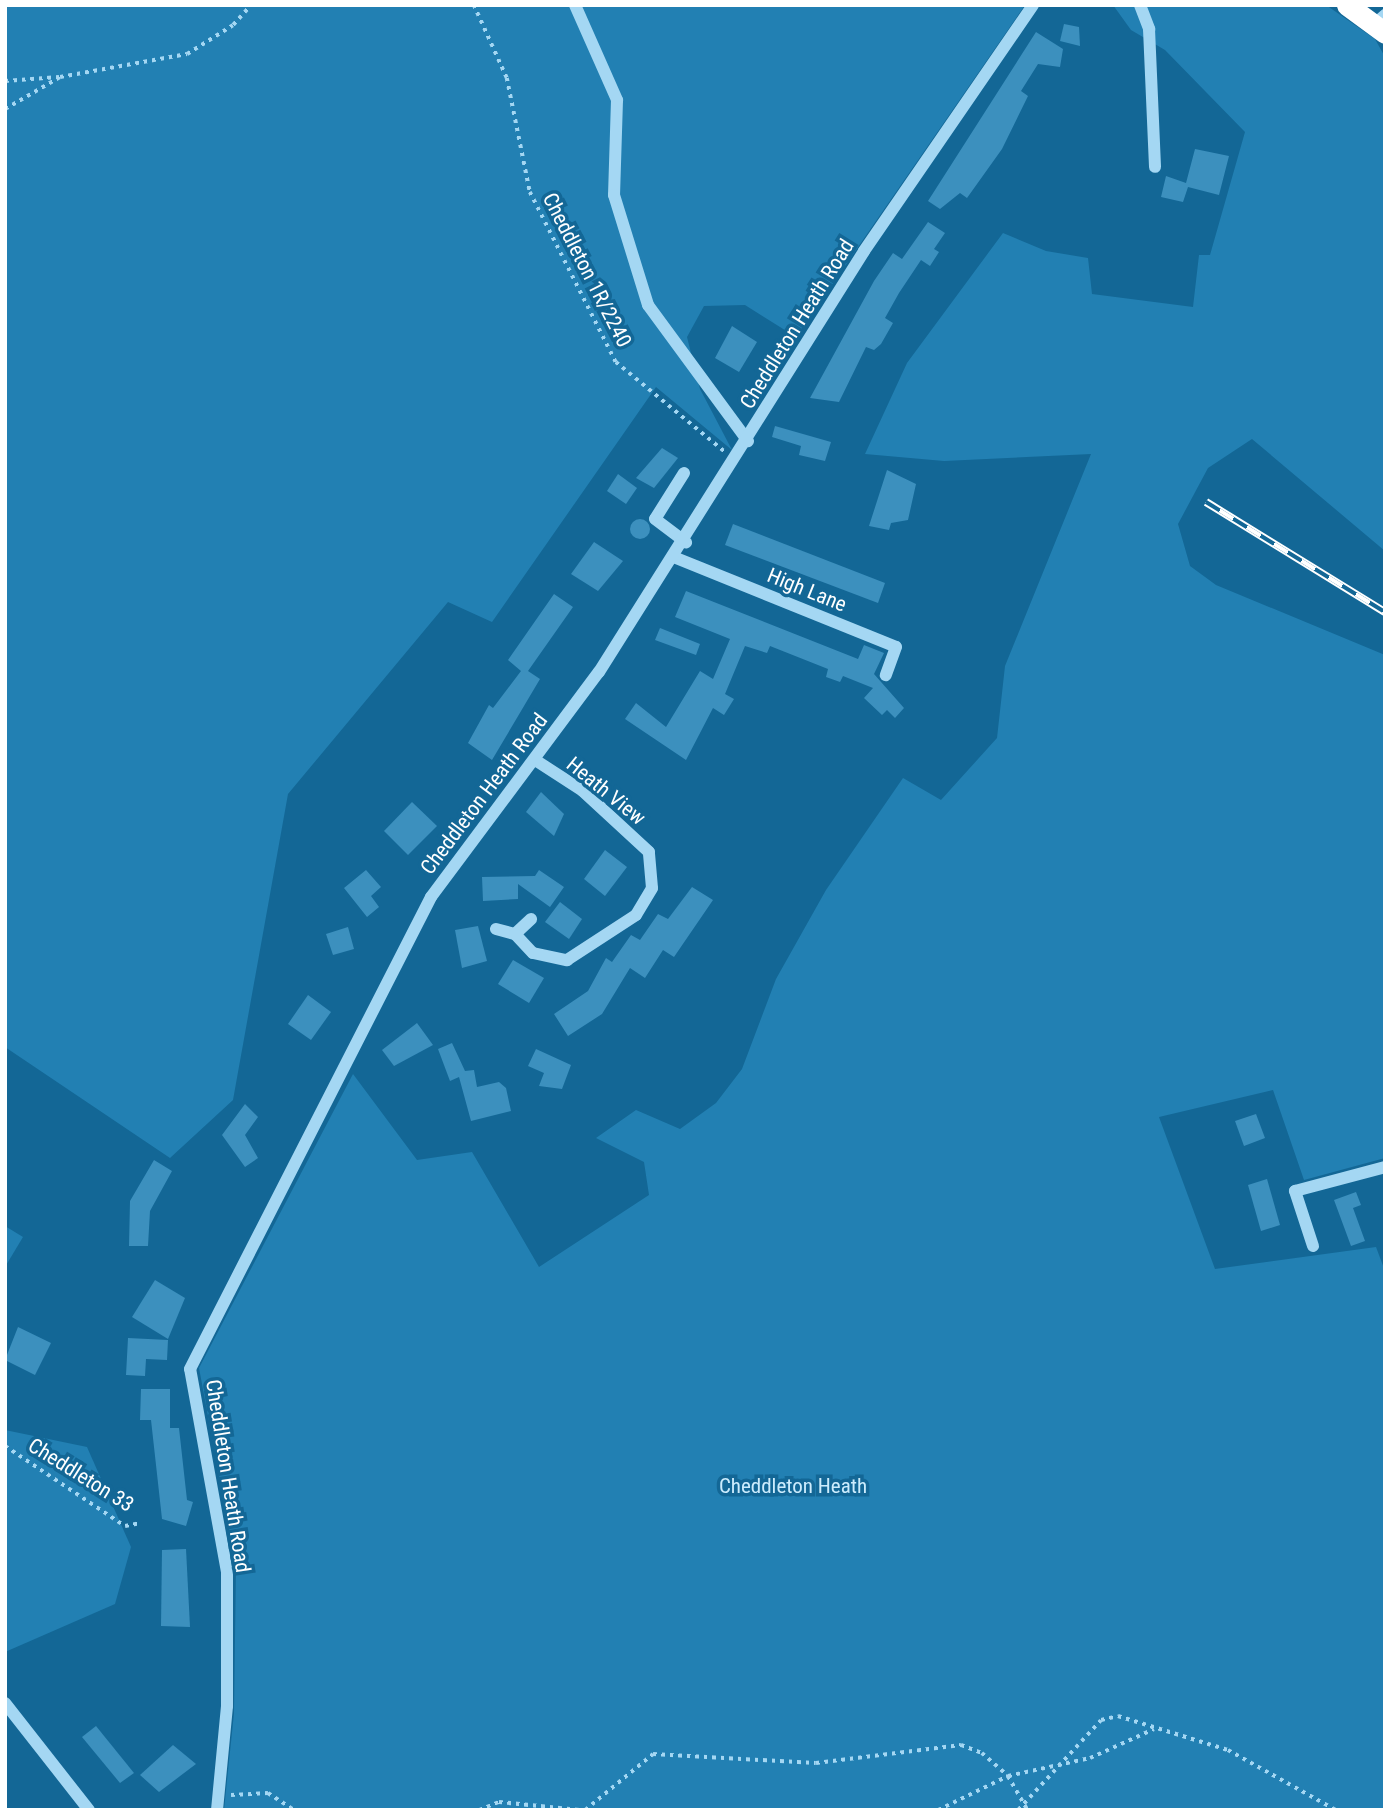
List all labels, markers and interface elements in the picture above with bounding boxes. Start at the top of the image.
street label: Cheddleton 1R/2240 [537,189,637,351]
street label: Cheddleton Heath Road [735,235,859,413]
street label: High Lane [764,563,850,617]
street label: Cheddleton Heath Road [415,708,553,880]
street label: Heath View [561,752,651,830]
street label: Cheddleton Heath Road [200,1378,256,1574]
street label: Cheddleton 33 [24,1433,138,1517]
park label: Cheddleton Heath [719,1473,867,1499]

